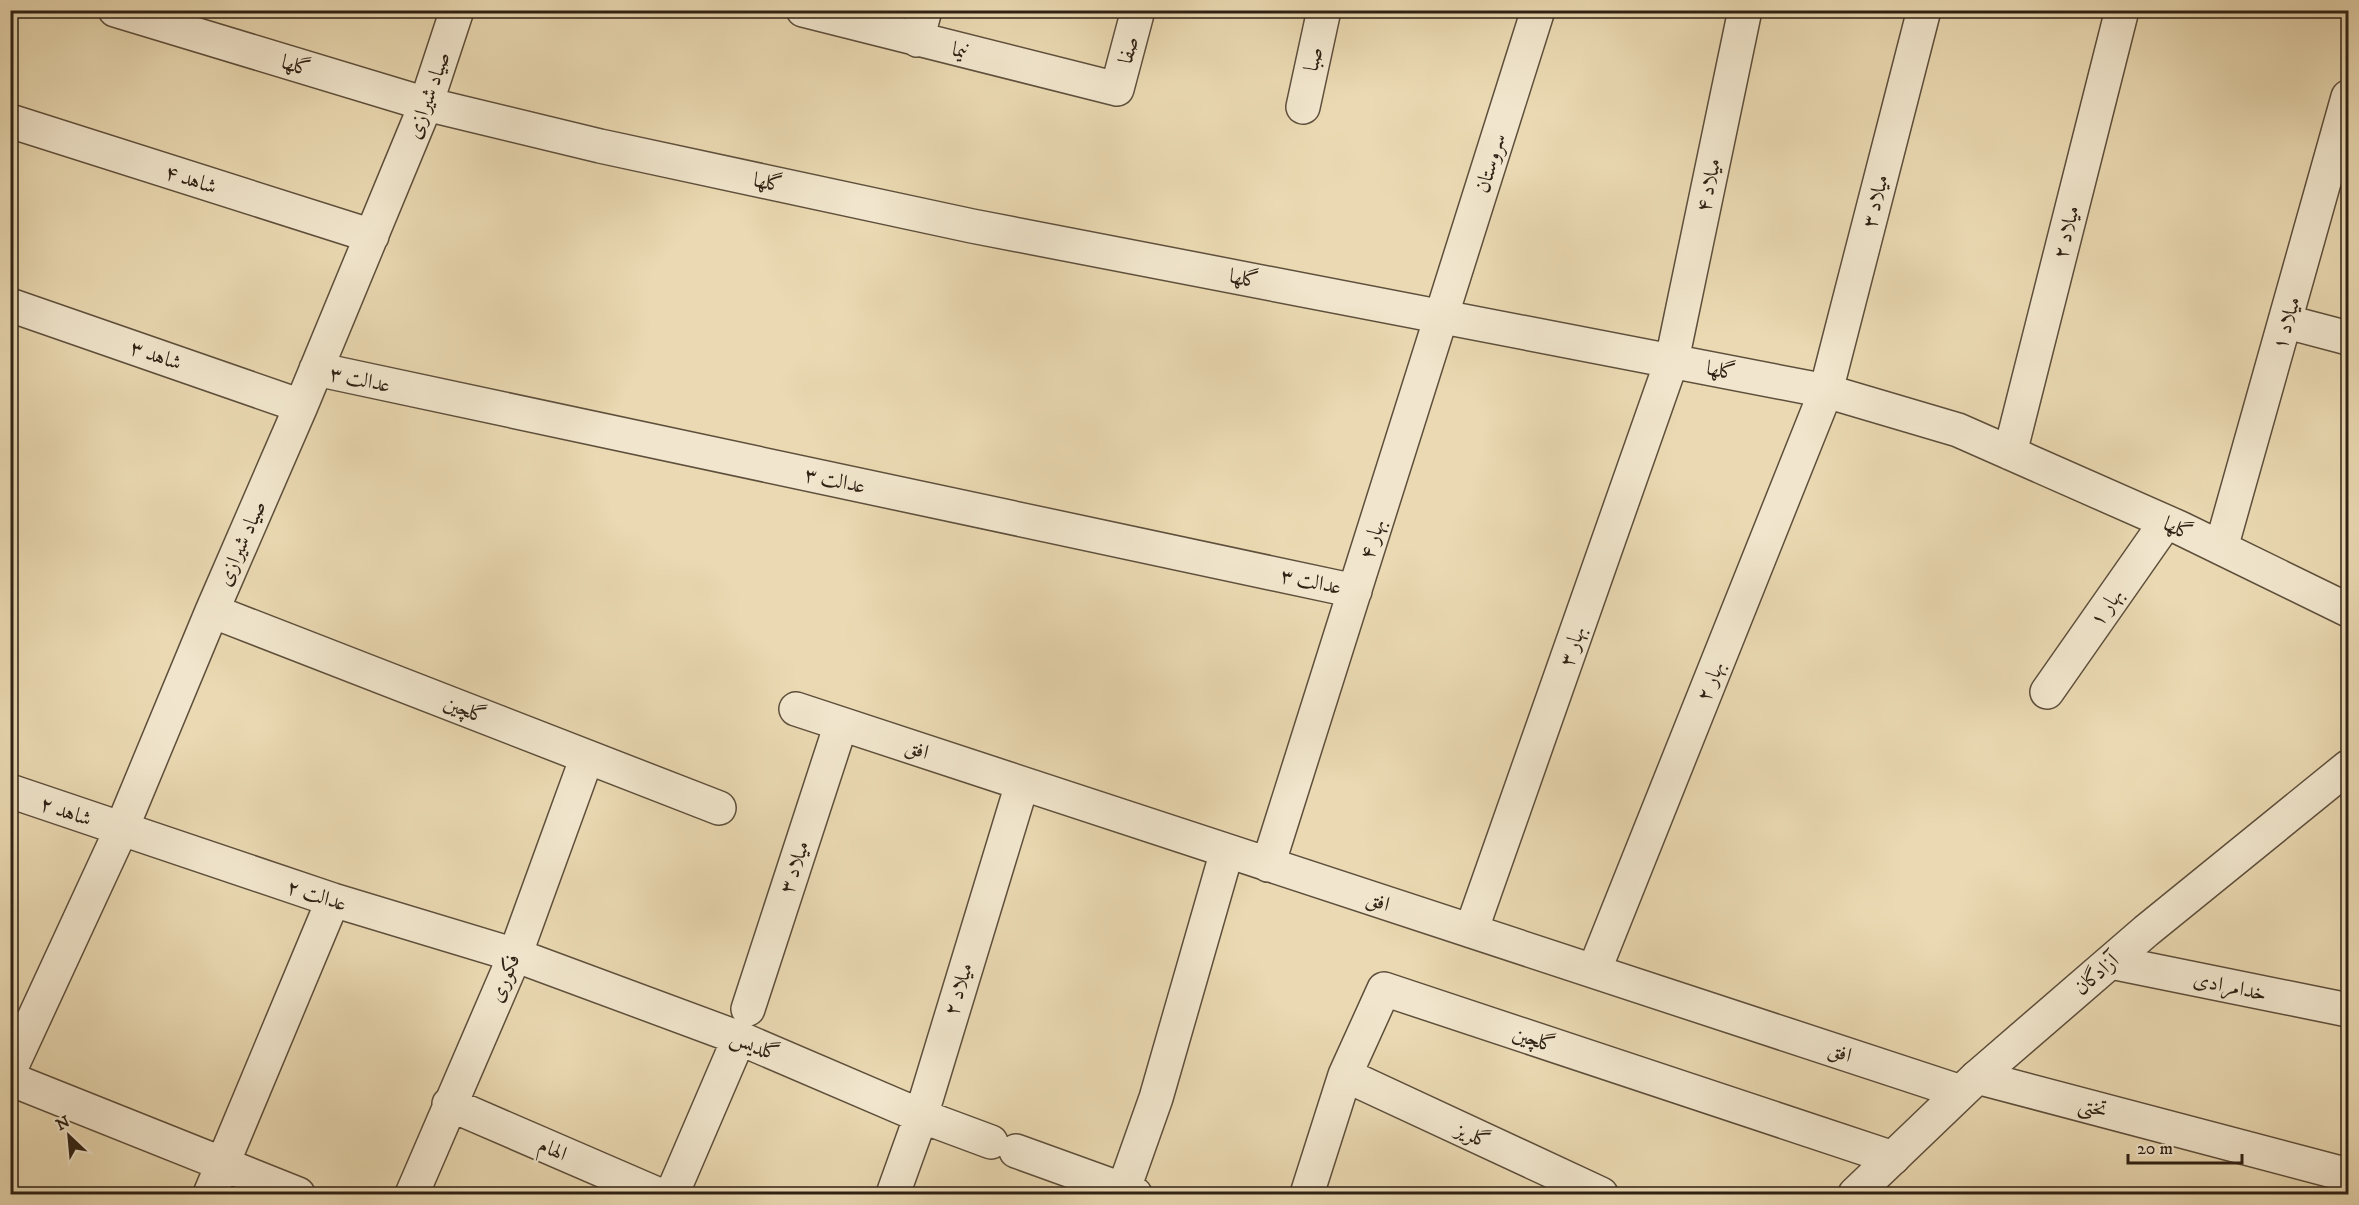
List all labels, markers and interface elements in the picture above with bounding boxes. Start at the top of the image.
street label: صفا [1113,34,1145,67]
street label: نیما [949,36,971,66]
street label: صبا [1299,44,1329,74]
street label: گلها [278,48,314,83]
street label: صیاد شیرازی [401,48,457,143]
street label: سروستان [1470,130,1512,196]
street label: میلاد ۴ [1691,156,1727,214]
street label: شاهد ۴ [162,159,220,200]
street label: گلها [751,166,785,199]
street label: میلاد ۳ [1857,172,1895,231]
street label: میلاد ۲ [2048,203,2086,262]
street label: گلها [1227,262,1261,295]
street label: میلاد ۱ [2267,294,2307,353]
street label: شاهد ۳ [126,335,185,377]
street label: گلها [1704,354,1738,387]
street label: عدالت ۳ [327,361,393,399]
street label: عدالت ۳ [802,462,868,500]
street label: صیاد شیرازی [212,497,272,590]
street label: گلها [2159,510,2197,547]
street label: بهار ۴ [1354,516,1392,563]
street label: عدالت ۳ [1278,563,1344,601]
street label: بهار ۱ [2084,583,2129,632]
street label: بهار ۳ [1554,623,1592,670]
street label: بهار ۲ [1691,657,1731,705]
street label: گلچین [440,689,490,730]
street label: افق [901,734,932,766]
street label: شاهد ۲ [36,791,95,833]
street label: میلاد ۳ [774,838,816,897]
street label: عدالت ۲ [283,874,350,918]
street label: افق [1362,886,1393,918]
street label: آزادگان [2068,946,2126,1001]
street label: فکوری [483,950,527,1007]
street label: میلاد ۲ [939,960,979,1019]
street label: خدامرادی [2190,967,2269,1008]
street label: گلچین [1509,1020,1559,1059]
street label: گلدیس [726,1023,783,1067]
street label: افق [1824,1037,1855,1069]
street label: تختی [2075,1092,2110,1125]
north arrow [39,1106,99,1166]
text: N [53,1112,73,1135]
street label: گلریز [1449,1115,1494,1155]
scale bar [2128,1127,2242,1165]
street label: الهام [533,1132,571,1171]
text: 20 m [2137,1138,2173,1160]

